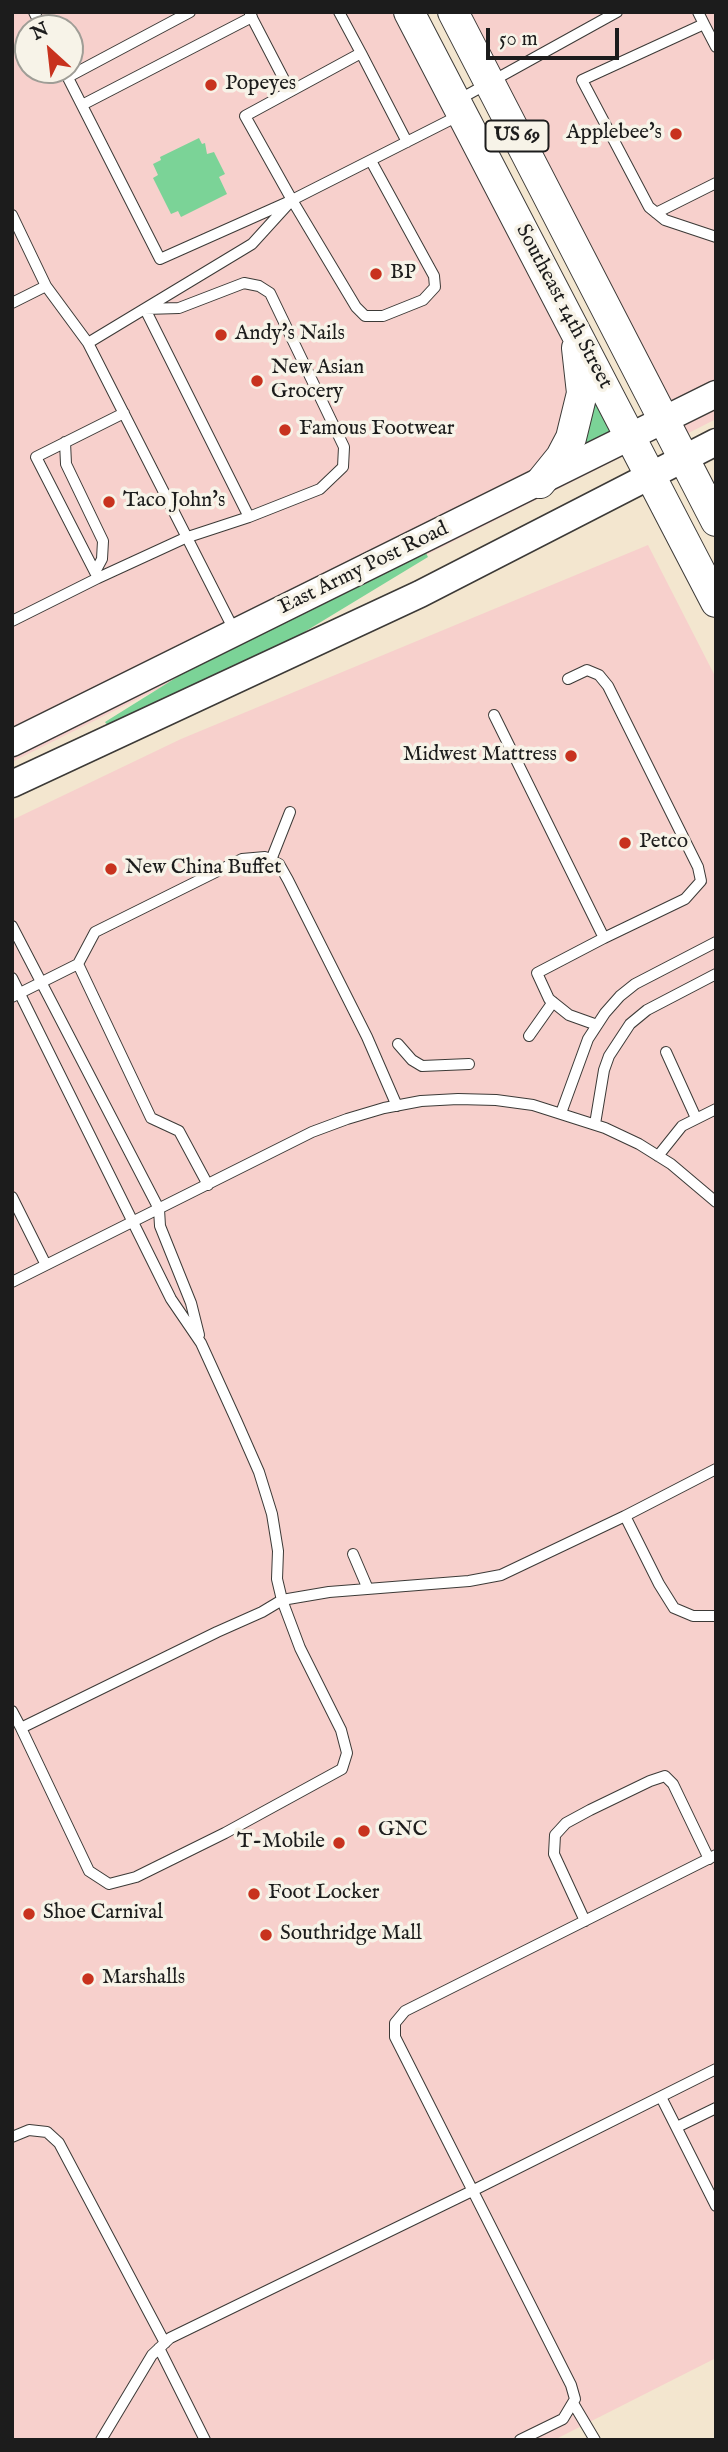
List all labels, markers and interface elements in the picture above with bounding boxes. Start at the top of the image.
north arrow [14,14,84,84]
scale bar [490,14,623,58]
text: N [28,18,53,47]
text: 50 m [499,26,538,53]
place label: Popeyes [225,72,296,98]
marker: Popeyes [203,77,219,93]
road number: US 69 [486,120,548,152]
place label: Applebee's [566,121,662,147]
marker: Applebee's [668,126,684,142]
street label: Southeast 14th Street [509,221,617,393]
place label: BP [390,261,416,287]
marker: BP [368,266,384,282]
place label: Andy's Nails [235,322,345,348]
marker: Andy's Nails [213,327,229,343]
place label: New Asian Grocery [271,356,364,406]
marker: New Asian Grocery [249,373,265,389]
place label: Famous Footwear [299,417,454,443]
marker: Famous Footwear [277,422,293,438]
place label: Taco John's [123,489,225,515]
marker: Taco John's [101,494,117,510]
street label: East Army Post Road [275,517,453,621]
place label: Midwest Mattress [403,743,557,769]
marker: Midwest Mattress [563,748,579,764]
place label: Petco [639,830,688,856]
marker: Petco [617,835,633,851]
place label: New China Buffet [125,856,281,882]
marker: New China Buffet [103,861,119,877]
place label: GNC [378,1818,428,1844]
marker: GNC [356,1823,372,1839]
place label: T-Mobile [237,1830,325,1856]
marker: T-Mobile [331,1835,347,1851]
place label: Foot Locker [268,1881,379,1907]
marker: Foot Locker [246,1886,262,1902]
place label: Shoe Carnival [43,1901,163,1927]
marker: Shoe Carnival [21,1906,37,1922]
place label: Southridge Mall [280,1922,422,1948]
marker: Southridge Mall [258,1927,274,1943]
place label: Marshalls [102,1966,185,1992]
marker: Marshalls [80,1971,96,1987]

